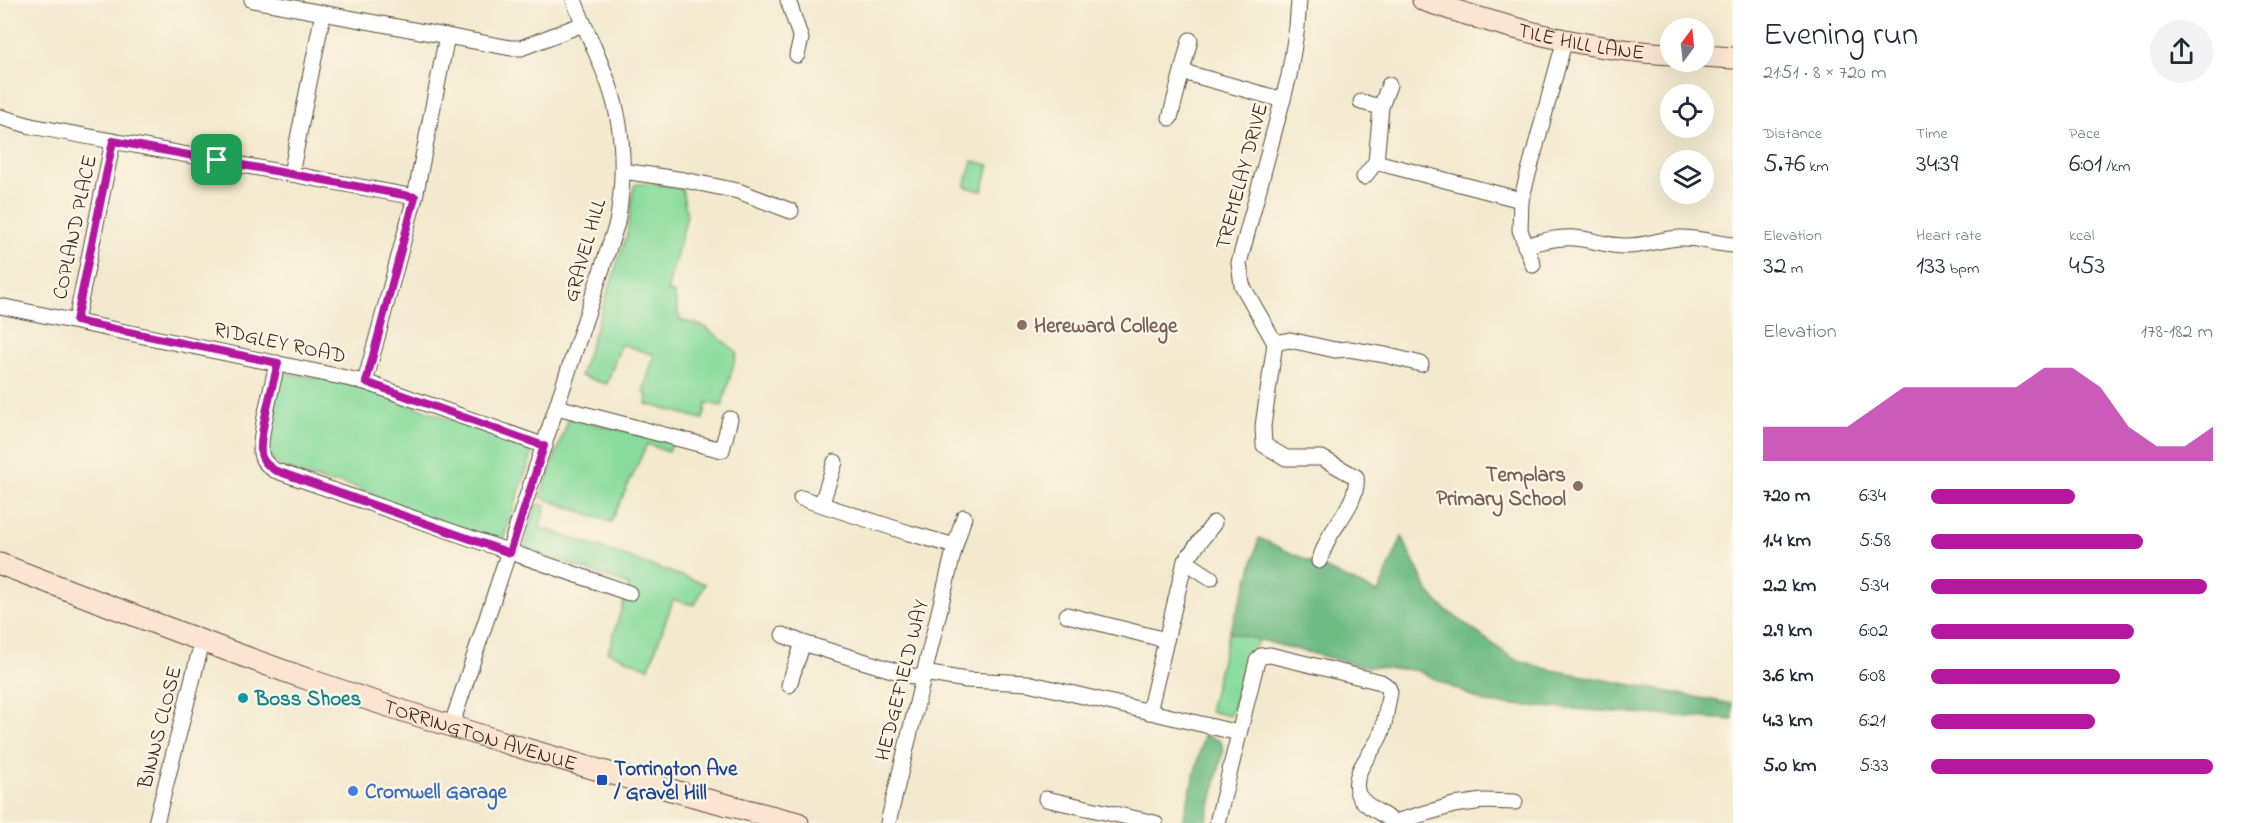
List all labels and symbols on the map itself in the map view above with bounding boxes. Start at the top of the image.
street label: TILE HILL LANE [1514,16,1646,69]
north arrow [1660,18,1714,72]
street label: TREMELAY DRIVE [1209,100,1277,253]
pin [191,134,242,185]
street label: COPLAND PLACE [46,152,106,302]
street label: GRAVEL HILL [557,195,615,306]
place label: Hereward College [1034,312,1178,344]
street label: RIDGLEY ROAD [211,315,348,373]
marker: Hereward College [1015,318,1029,332]
place label: Templars Primary School [1436,461,1566,517]
marker: Templars Primary School [1571,479,1585,493]
street label: HEDGEFIELD WAY [868,597,938,764]
street label: BINNS CLOSE [131,663,191,793]
place label: Boss Shoes [254,685,361,715]
marker: Boss Shoes [236,691,250,705]
street label: TORRINGTON AVENUE [379,692,580,780]
place label: Torrington Ave / Gravel Hill [613,755,738,809]
marker: Torrington Ave / Gravel Hill [595,773,609,787]
place label: Cromwell Garage [365,778,508,810]
marker: Cromwell Garage [346,784,360,798]

